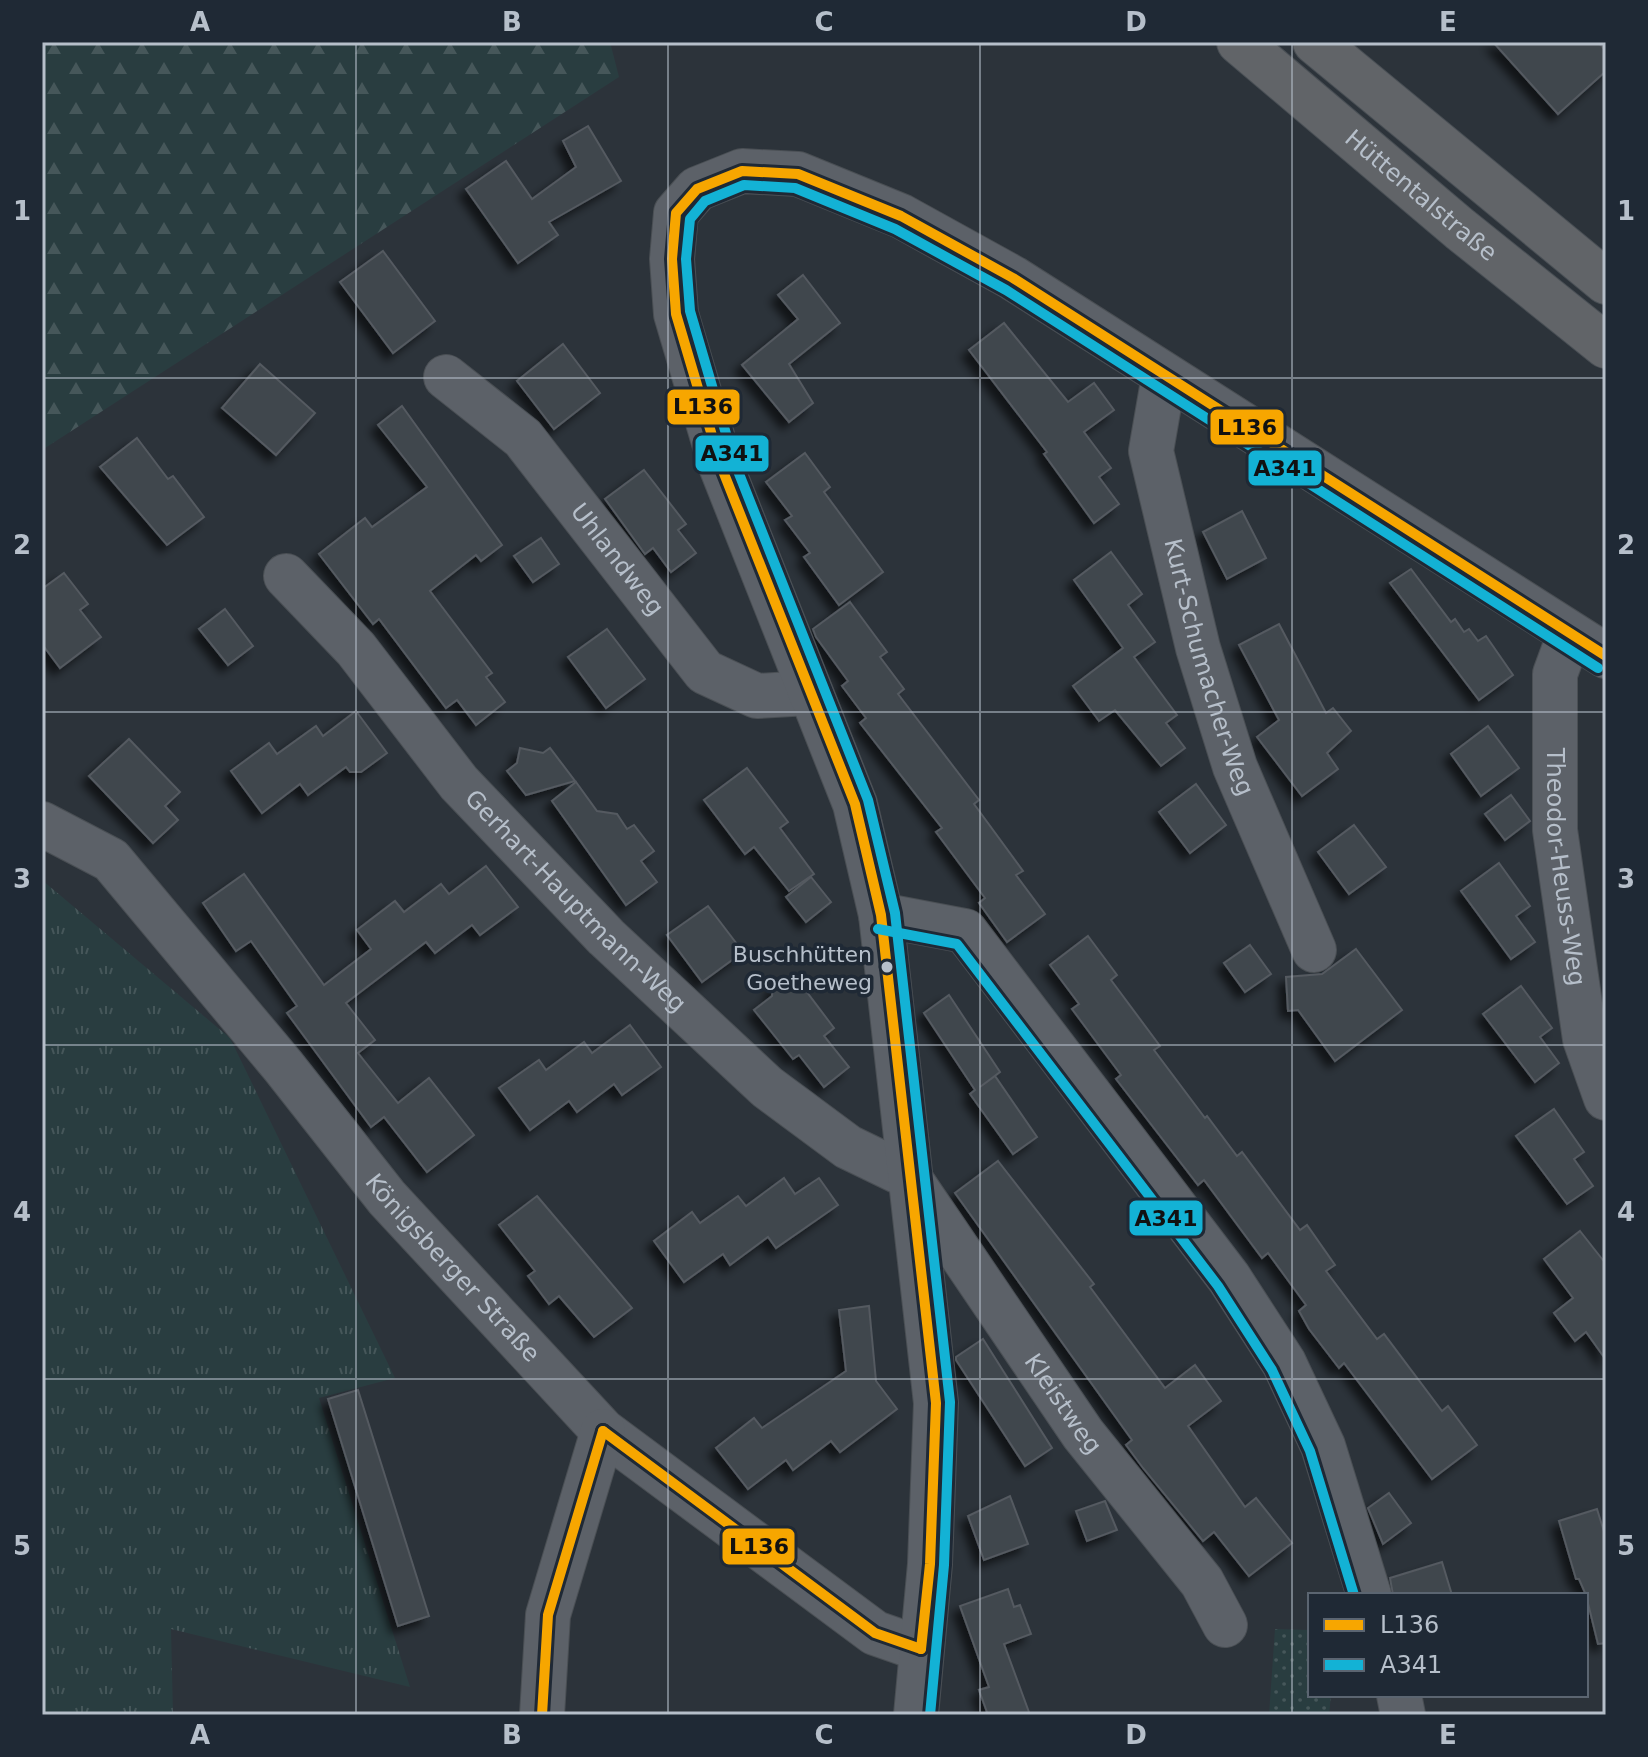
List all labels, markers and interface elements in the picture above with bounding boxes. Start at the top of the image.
text: A [190,7,210,37]
text: B [502,7,522,37]
text: C [814,7,834,37]
text: D [1125,7,1147,37]
text: E [1439,7,1457,37]
street label: Hüttentalstraße [1339,124,1502,267]
text: 1 [13,196,31,226]
text: 1 [1617,196,1635,226]
line badge: L136 [666,388,741,426]
text: L136 [673,394,733,419]
line badge: L136 [1209,408,1285,446]
text: L136 [1217,415,1277,440]
line badge: A341 [694,434,770,473]
text: A341 [701,441,763,466]
line badge: A341 [1247,449,1323,487]
text: A341 [1254,456,1316,481]
street label: Uhlandweg [565,498,670,621]
text: 2 [13,530,31,560]
text: 2 [1617,530,1635,560]
street label: Kurt-Schumacher-Weg [1158,536,1260,800]
street label: Theodor-Heuss-Weg [1541,747,1591,988]
street label: Gerhart-Hauptmann-Weg [459,784,692,1018]
text: 3 [13,864,31,894]
text: 3 [1617,864,1635,894]
place label: Buschhütten Goetheweg [733,942,872,995]
marker: Buschhütten Goetheweg [879,959,895,975]
street label: Königsberger Straße [359,1168,546,1368]
text: 4 [13,1197,31,1227]
text: 4 [1617,1197,1635,1227]
line badge: A341 [1128,1199,1204,1237]
text: A341 [1135,1206,1197,1231]
street label: Kleistweg [1019,1348,1107,1459]
line badge: L136 [721,1527,796,1566]
text: 5 [13,1531,31,1561]
text: 5 [1617,1531,1635,1561]
text: L136 [729,1534,789,1559]
legend [1308,1593,1588,1697]
text: L136 [1380,1611,1439,1639]
text: A341 [1380,1651,1442,1679]
text: A [190,1720,210,1750]
text: B [502,1720,522,1750]
text: C [814,1720,834,1750]
text: D [1125,1720,1147,1750]
text: E [1439,1720,1457,1750]

